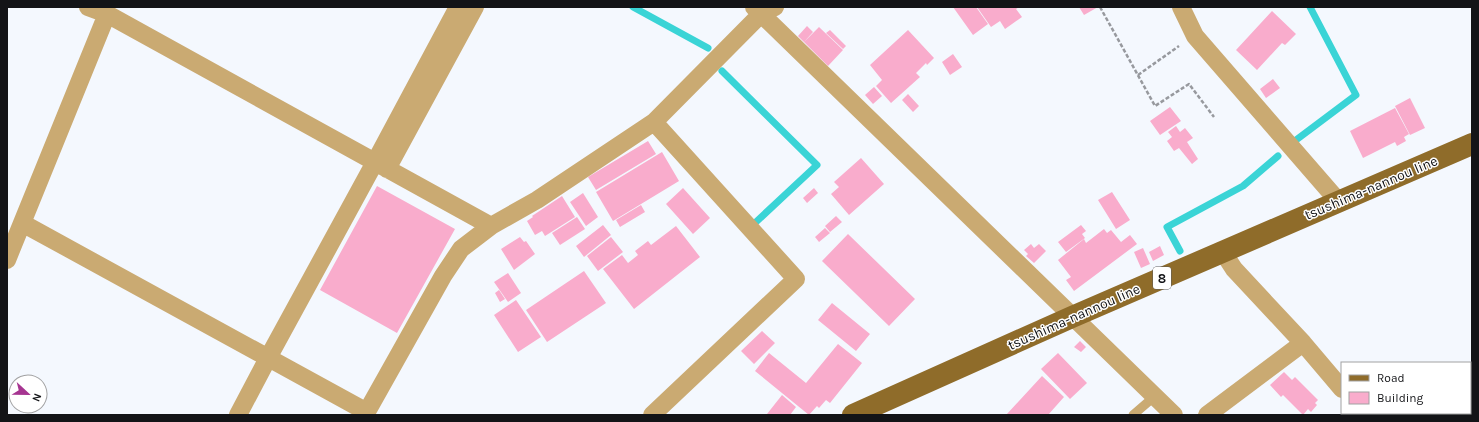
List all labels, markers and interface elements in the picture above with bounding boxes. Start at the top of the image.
street label: tsushima-nannou line [1302,152,1440,224]
road number: 8 [1153,267,1171,289]
street label: tsushima-nannou line [1005,280,1143,354]
legend [1341,362,1471,414]
text: Road [1377,371,1405,385]
north arrow [8,374,48,414]
text: N [29,391,44,404]
text: Building [1377,391,1424,405]

